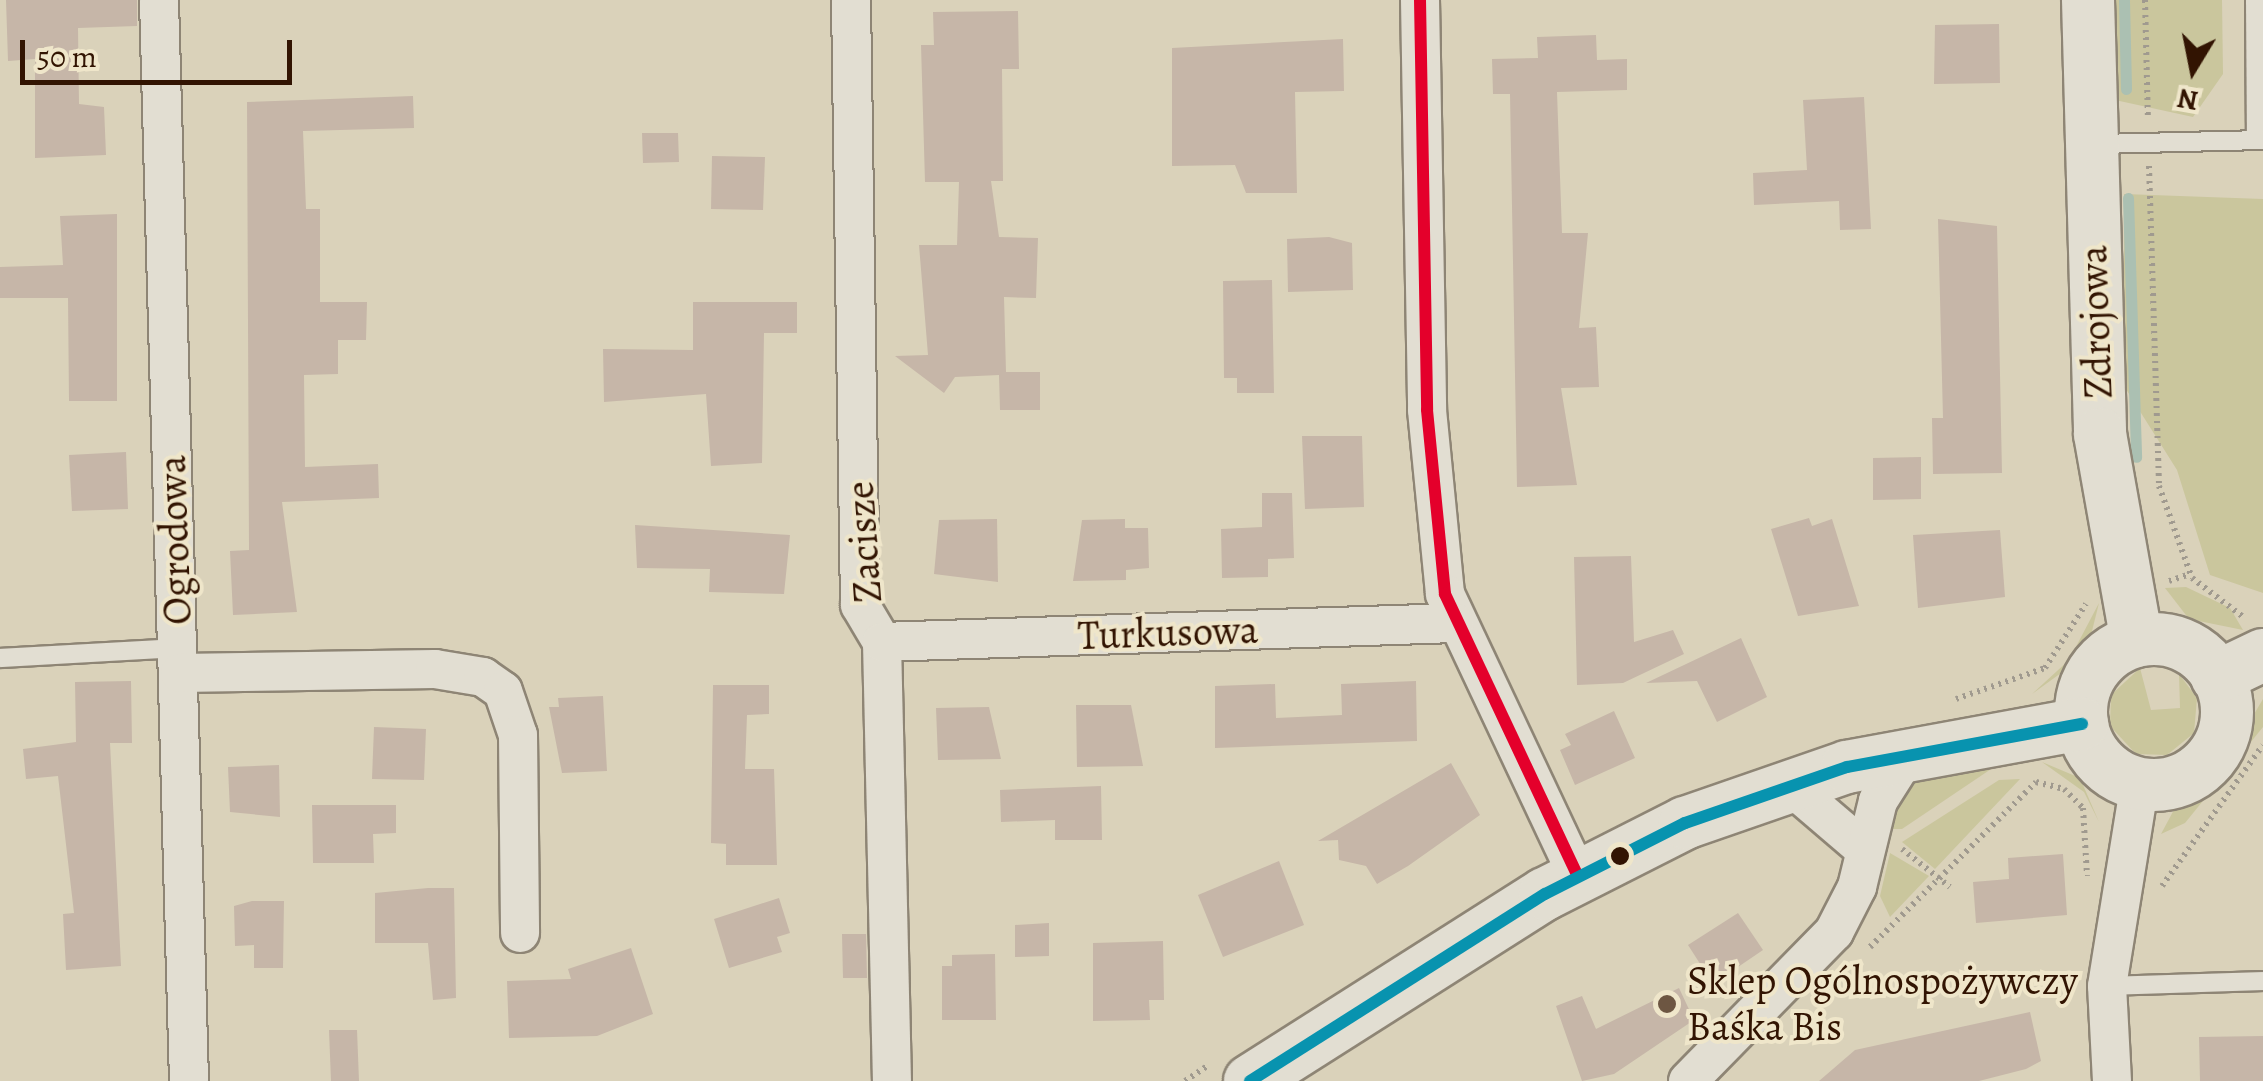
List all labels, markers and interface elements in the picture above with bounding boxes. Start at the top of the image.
scale bar [25,20,298,82]
north arrow [2143,20,2243,120]
text: 50 m [37,37,97,77]
text: N [2174,79,2201,120]
street label: Zdrojowa [2069,244,2123,400]
street label: Ogrodowa [148,454,202,626]
street label: Zacisze [836,479,892,605]
street label: Turkusowa [1077,606,1259,660]
unlabelled marker [1610,846,1630,866]
place label: Sklep Ogólnospożywczy Baśka Bis [1687,957,2078,1051]
marker: Sklep Ogólnospożywczy Baśka Bis [1656,993,1678,1015]

